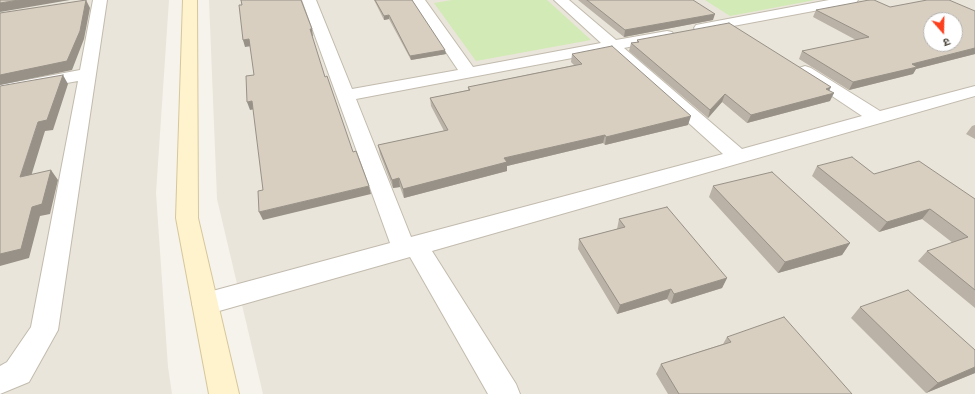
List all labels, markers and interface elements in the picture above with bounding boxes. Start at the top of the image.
north arrow [923,12,963,52]
text: उ [941,34,953,51]

